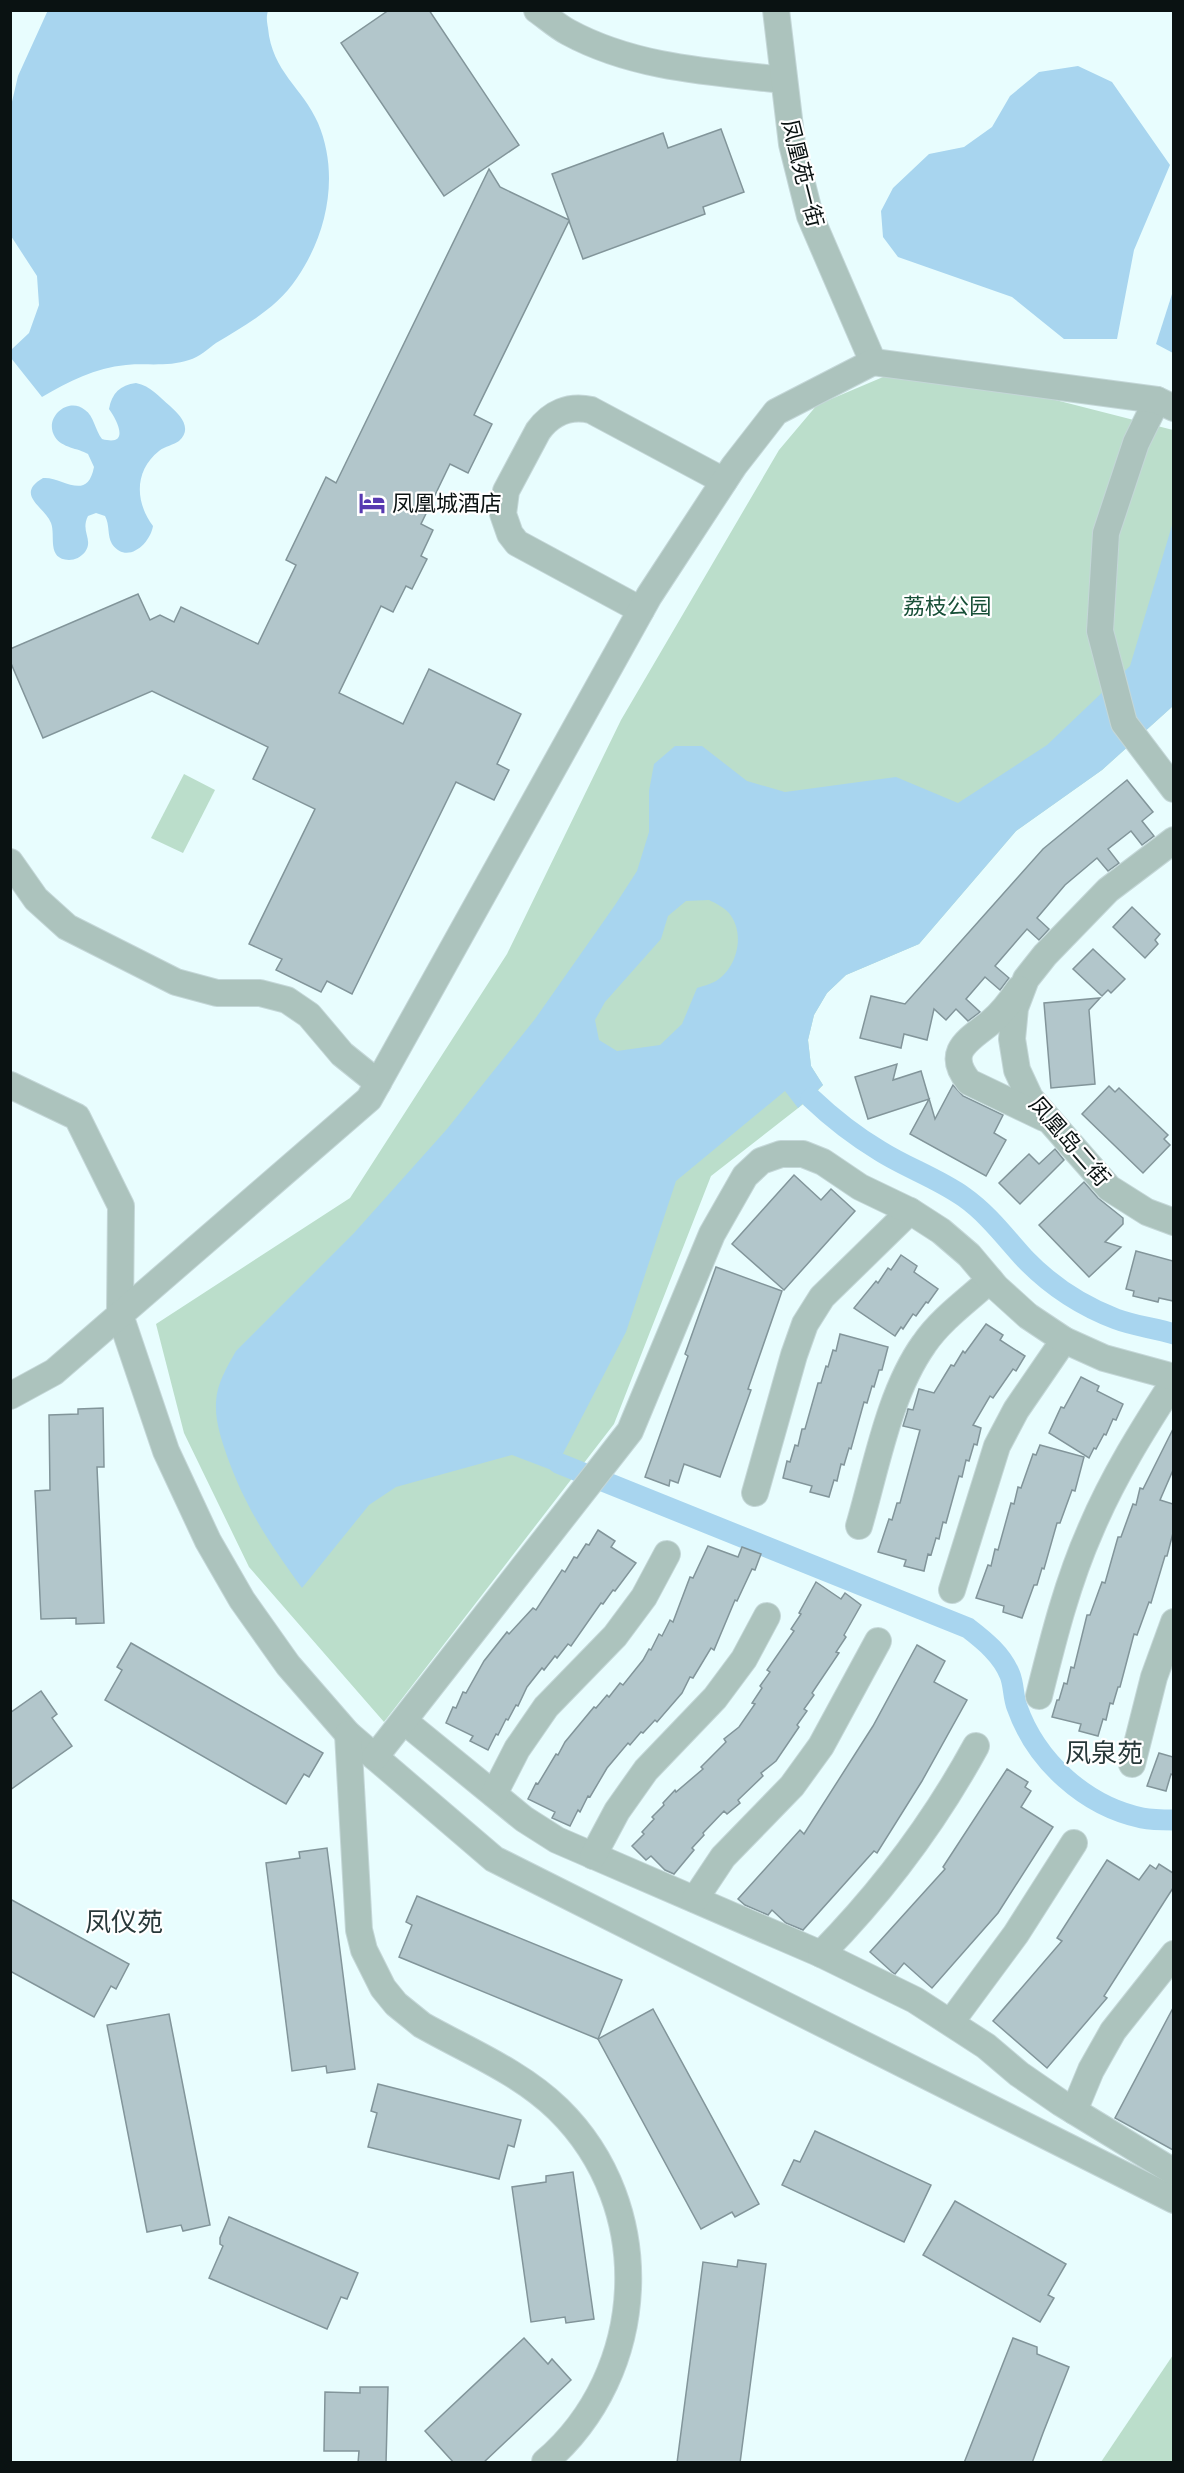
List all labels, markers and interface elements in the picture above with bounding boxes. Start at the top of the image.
street label: 凤凰苑一街 [776,116,830,230]
hotel icon: 凤凰城酒店 [357,488,387,518]
place label: 凤凰城酒店 [392,489,502,517]
park label: 荔枝公园 [903,592,991,620]
street label: 凤凰岛二街 [1023,1090,1117,1192]
district label: 凤泉苑 [1065,1736,1143,1770]
district label: 凤仪苑 [85,1905,163,1939]

